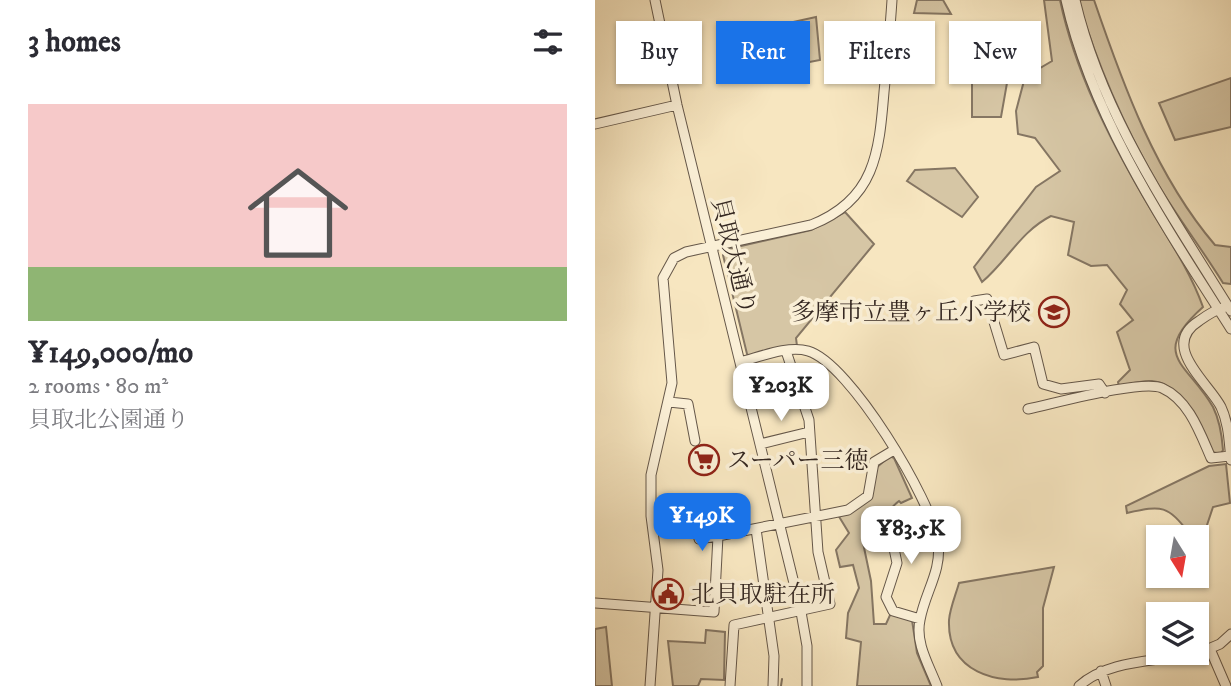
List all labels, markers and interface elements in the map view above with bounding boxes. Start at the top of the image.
chip: Buy [616,21,702,84]
chip: Rent [716,21,810,84]
chip: Filters [824,21,935,84]
chip: New [949,21,1041,84]
icon: filters [529,23,567,61]
text: 3 homes [28,24,121,61]
icon: home [235,150,361,276]
street label: 貝取大通り [704,194,762,318]
school or university icon: 多摩市立豊ヶ丘小学校 [1037,295,1071,329]
place label: 多摩市立豊ヶ丘小学校 [791,298,1031,328]
text: ¥149,000/mo [28,335,193,372]
pin: ¥203K [732,364,830,423]
text: ¥203K [749,371,813,400]
text: 2 rooms · 80 m² [28,372,168,401]
text: 貝取北公園通り [28,406,189,435]
supermarket icon: スーパー三徳 [687,443,721,477]
place label: スーパー三徳 [727,446,869,476]
pin: ¥149K [653,494,751,553]
text: ¥149K [670,501,734,530]
pin: ¥83.5K [854,506,968,566]
text: ¥83.5K [877,514,945,543]
north arrow [1146,525,1209,588]
map controls [1146,525,1209,665]
public building icon: 北貝取駐在所 [651,577,685,611]
place label: 北貝取駐在所 [691,580,835,610]
button: layers [1146,602,1209,665]

